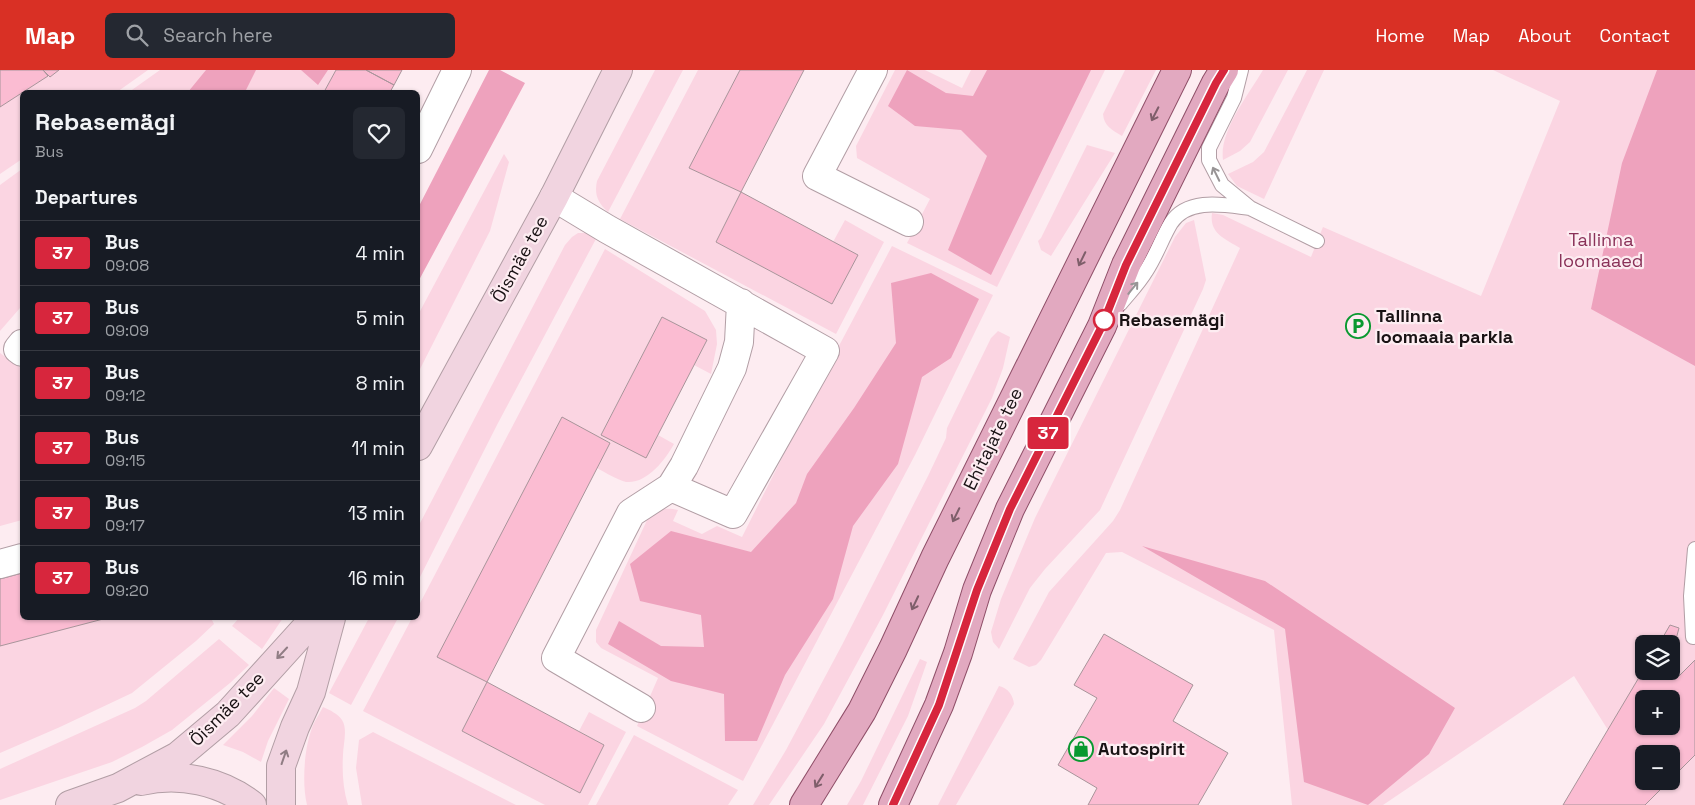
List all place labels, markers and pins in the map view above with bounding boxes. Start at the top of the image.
place label: Tallinna loomaaia parkla [1376,304,1514,348]
place label: Rebasemägi [1119,308,1224,331]
marker: Rebasemägi [1093,309,1115,331]
parking icon: Tallinna loomaaia parkla [1345,313,1371,339]
shop icon: Autospirit [1068,736,1094,762]
place label: Autospirit [1098,737,1185,760]

